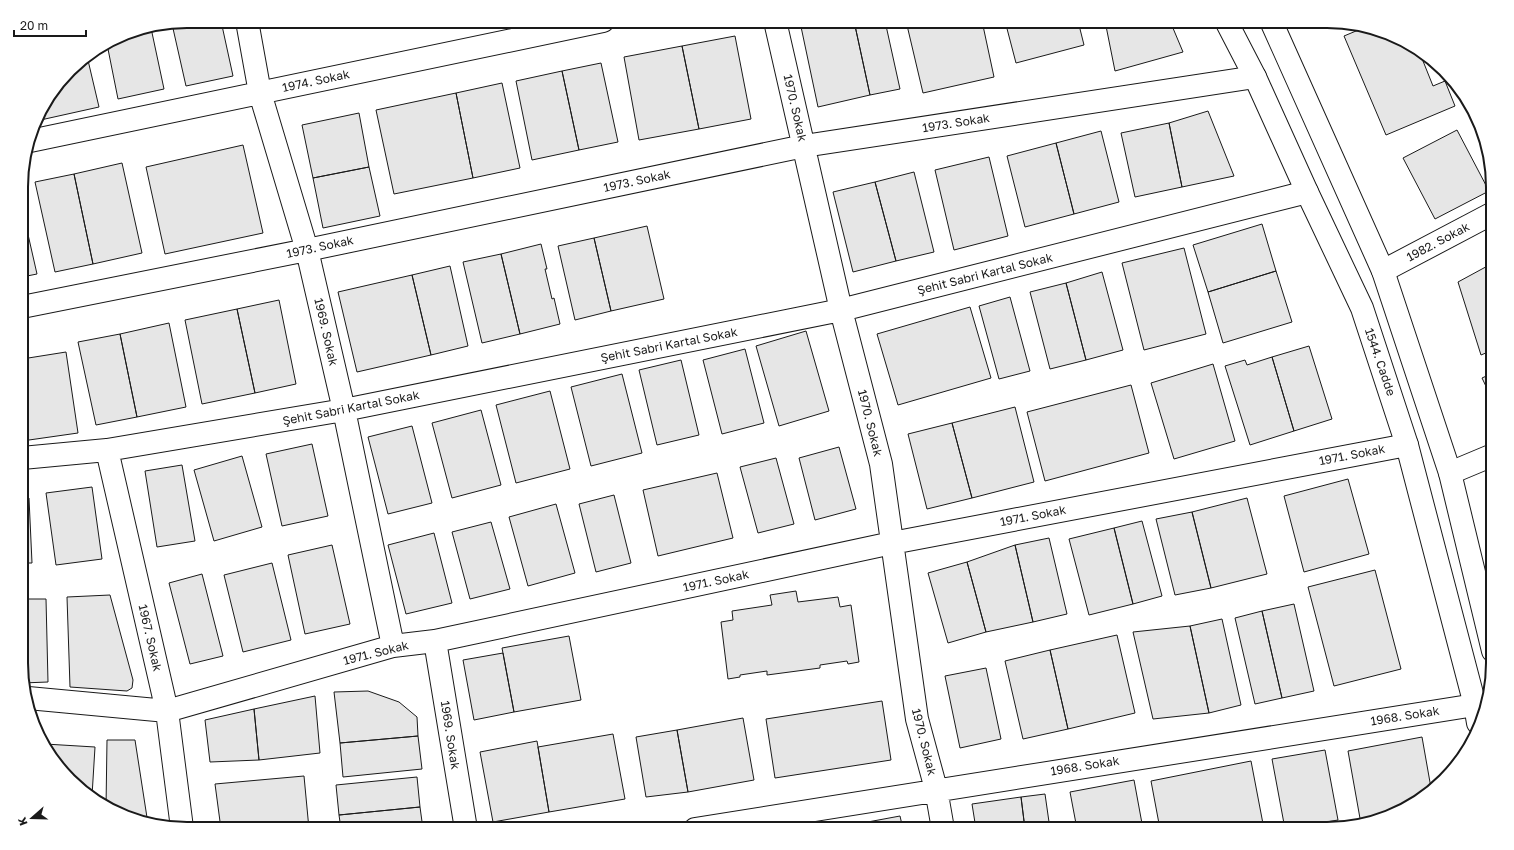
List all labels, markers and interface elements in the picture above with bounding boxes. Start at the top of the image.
scale bar [14,12,86,38]
text: 20 m [20,18,48,33]
street label: 1974. Sokak [281,66,351,95]
street label: 1970. Sokak [780,73,811,143]
street label: 1973. Sokak [921,110,991,135]
street label: 1973. Sokak [602,166,672,195]
street label: 1982. Sokak [1404,219,1472,264]
street label: 1973. Sokak [285,232,355,261]
street label: Şehit Sabri Kartal Sokak [916,249,1054,298]
street label: 1969. Sokak [311,296,342,368]
street label: Şehit Sabri Kartal Sokak [599,324,739,365]
street label: 1544. Cadde [1362,326,1399,398]
street label: Şehit Sabri Kartal Sokak [281,387,421,428]
street label: 1970. Sokak [855,388,886,458]
street label: 1971. Sokak [1318,441,1386,468]
street label: 1971. Sokak [999,502,1067,529]
street label: 1971. Sokak [682,566,750,595]
street label: 1967. Sokak [135,603,166,673]
street label: 1971. Sokak [342,637,410,668]
street label: 1969. Sokak [438,700,463,771]
street label: 1968. Sokak [1369,703,1441,728]
street label: 1970. Sokak [909,707,940,777]
street label: 1968. Sokak [1049,753,1121,778]
north arrow [12,798,52,838]
text: K [15,816,30,828]

